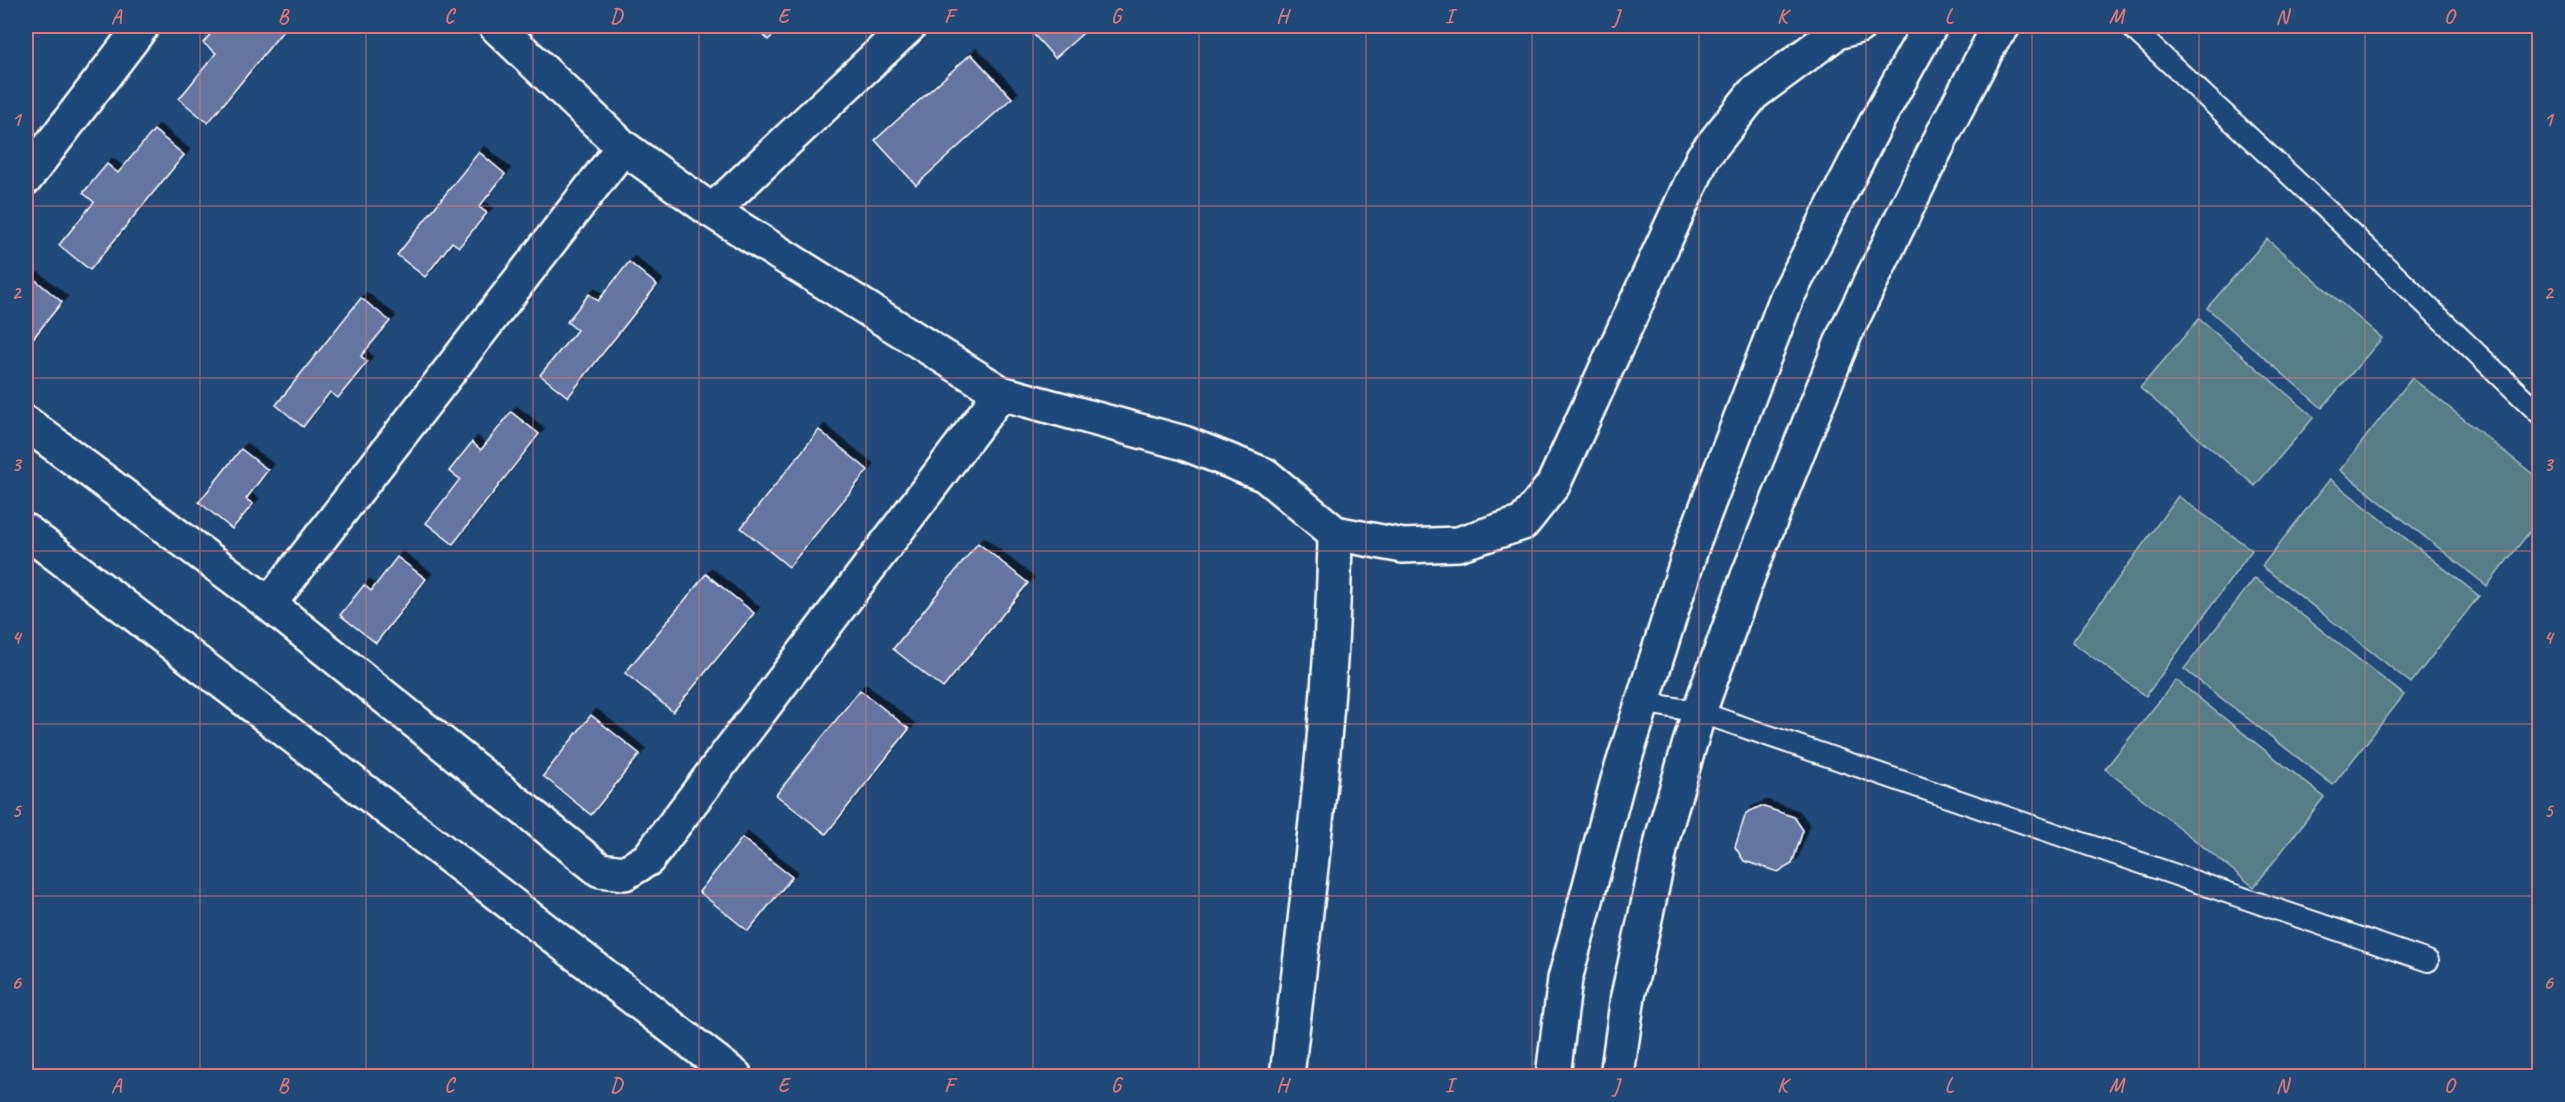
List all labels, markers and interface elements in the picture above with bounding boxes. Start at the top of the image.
text: A [111,4,123,29]
text: B [278,4,290,29]
text: C [444,4,456,29]
text: D [610,4,624,29]
text: E [778,4,792,29]
text: F [944,4,958,29]
text: G [1111,4,1124,29]
text: H [1276,4,1291,29]
text: I [1445,4,1458,29]
text: J [1611,4,1623,29]
text: K [1777,4,1791,29]
text: L [1945,4,1955,29]
text: M [2109,4,2126,29]
text: N [2276,4,2292,29]
text: O [2444,4,2457,29]
text: 1 [12,107,23,132]
text: 1 [2544,107,2555,132]
text: 2 [12,280,23,305]
text: 2 [2544,280,2555,305]
text: 3 [12,452,23,477]
text: 3 [2544,452,2555,477]
text: 4 [12,625,24,650]
text: 4 [2544,625,2556,650]
text: 5 [12,798,23,823]
text: 5 [2544,798,2555,823]
text: 6 [11,970,22,995]
text: 6 [2543,970,2554,995]
text: A [111,1073,123,1098]
text: B [278,1073,290,1098]
text: C [444,1073,456,1098]
text: D [610,1073,624,1098]
text: E [778,1073,792,1098]
text: F [944,1073,958,1098]
text: G [1111,1073,1124,1098]
text: H [1276,1073,1291,1098]
text: I [1445,1073,1458,1098]
text: J [1611,1073,1623,1098]
text: K [1777,1073,1791,1098]
text: L [1945,1073,1955,1098]
text: M [2109,1073,2126,1098]
text: N [2276,1073,2292,1098]
text: O [2444,1073,2457,1098]

